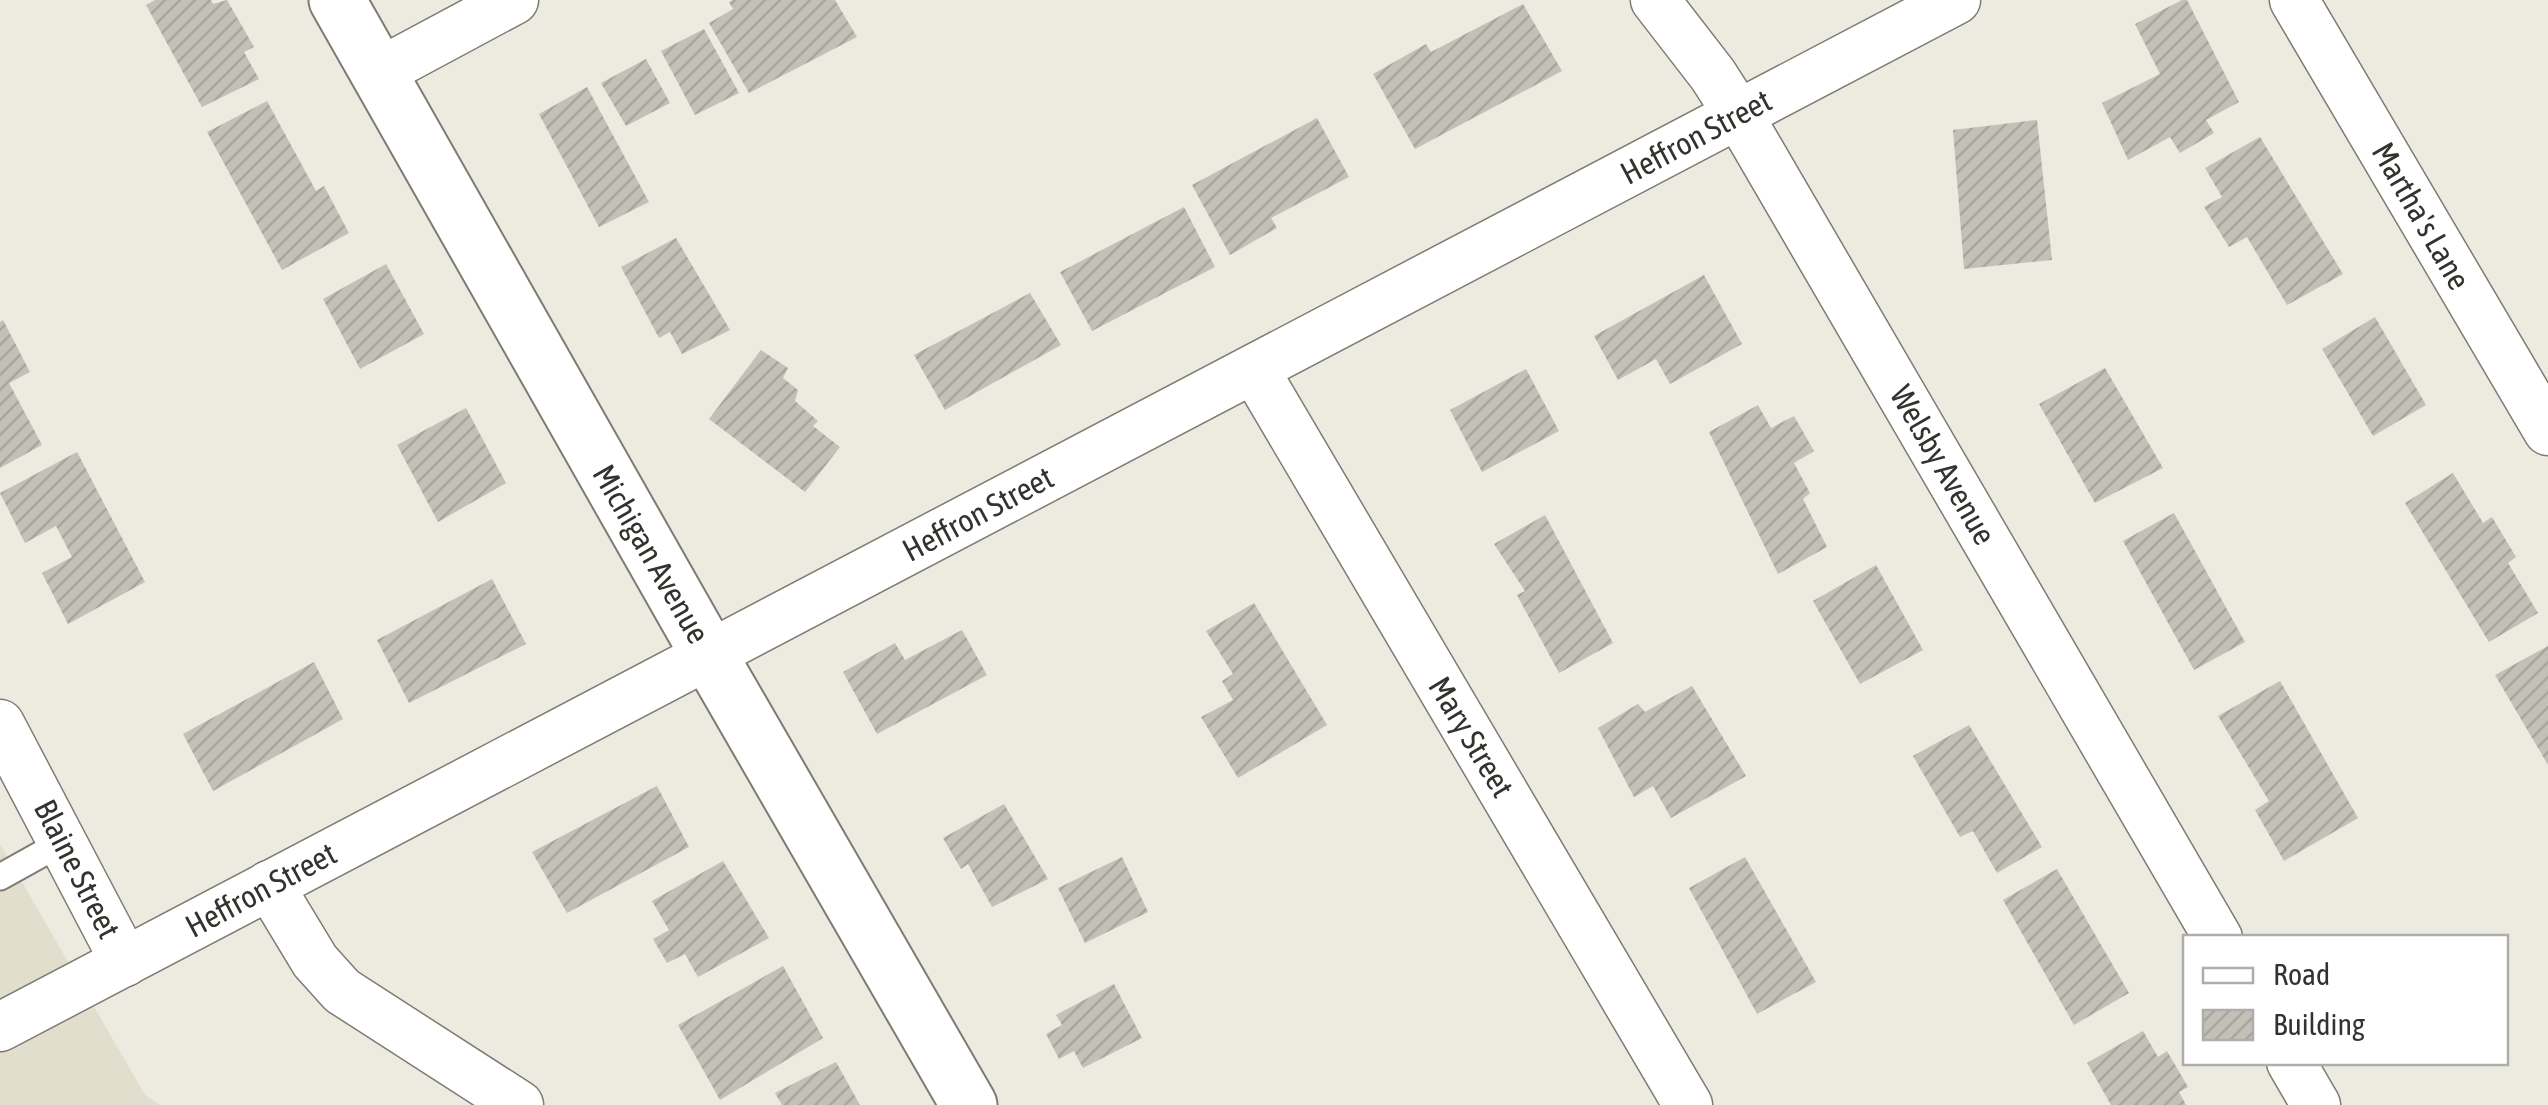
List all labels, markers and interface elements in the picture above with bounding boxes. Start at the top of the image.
street label: Heffron Street [1614,81,1777,192]
street label: Martha's Lane [2365,136,2478,296]
street label: Welsby Avenue [1883,379,2004,551]
street label: Michigan Avenue [585,458,717,650]
street label: Heffron Street [896,458,1059,569]
street label: Mary Street [1421,670,1522,804]
street label: Blaine Street [27,793,128,944]
street label: Heffron Street [179,834,342,945]
legend [2183,935,2508,1065]
text: Road [2273,957,2330,991]
text: Building [2273,1007,2365,1041]

